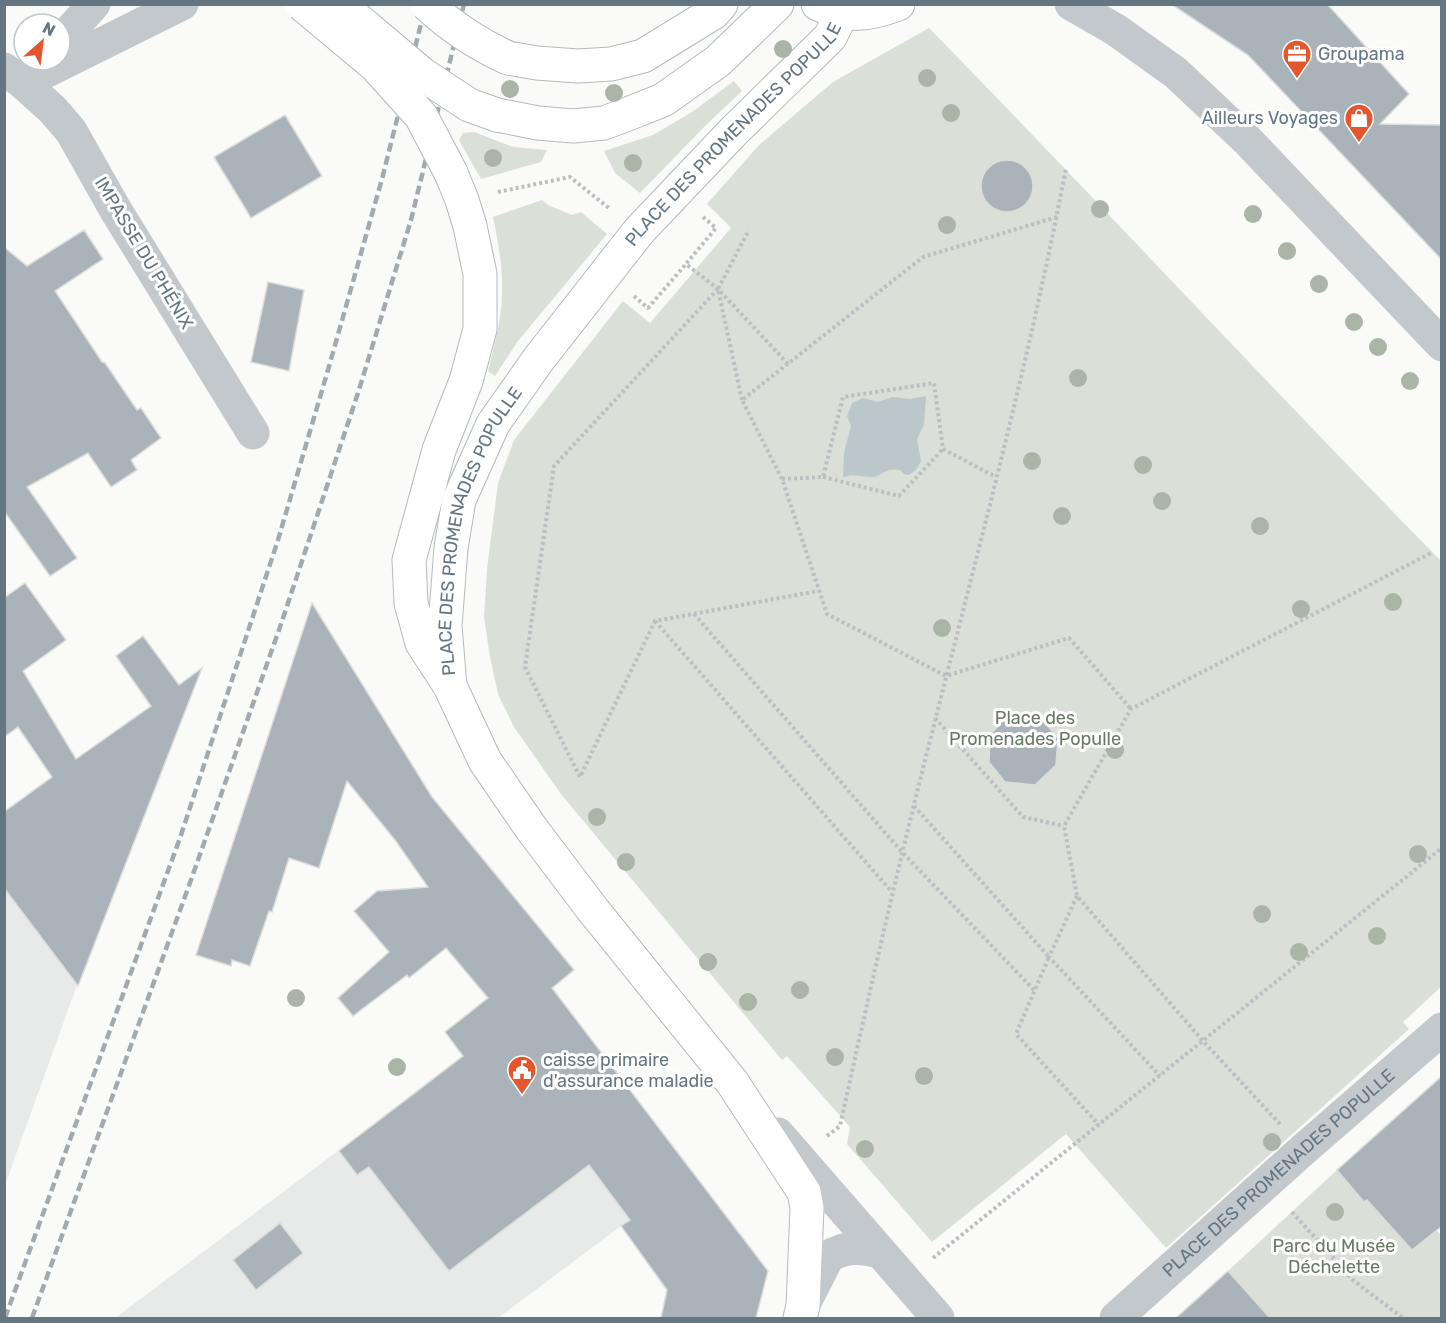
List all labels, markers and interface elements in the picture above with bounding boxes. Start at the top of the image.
north arrow [12,12,72,72]
text: N [39,18,58,40]
street label: PLACE DES PROMENADES POPULLE [620,19,846,251]
office icon: Groupama [1281,38,1313,80]
place label: Groupama [1318,43,1405,65]
shop icon: Ailleurs Voyages [1343,102,1375,144]
place label: Ailleurs Voyages [1202,107,1338,129]
street label: IMPASSE DU PHÉNIX [90,173,198,333]
street label: PLACE DES PROMENADES POPULLE [434,382,527,677]
park label: Place des Promenades Populle [949,707,1121,750]
place label: caisse primaire d'assurance maladie [543,1049,714,1092]
public building icon: caisse primaire d'assurance maladie [506,1054,538,1096]
street label: PLACE DES PROMENADES POPULLE [1158,1064,1399,1282]
park label: Parc du Musée Déchelette [1273,1235,1395,1278]

